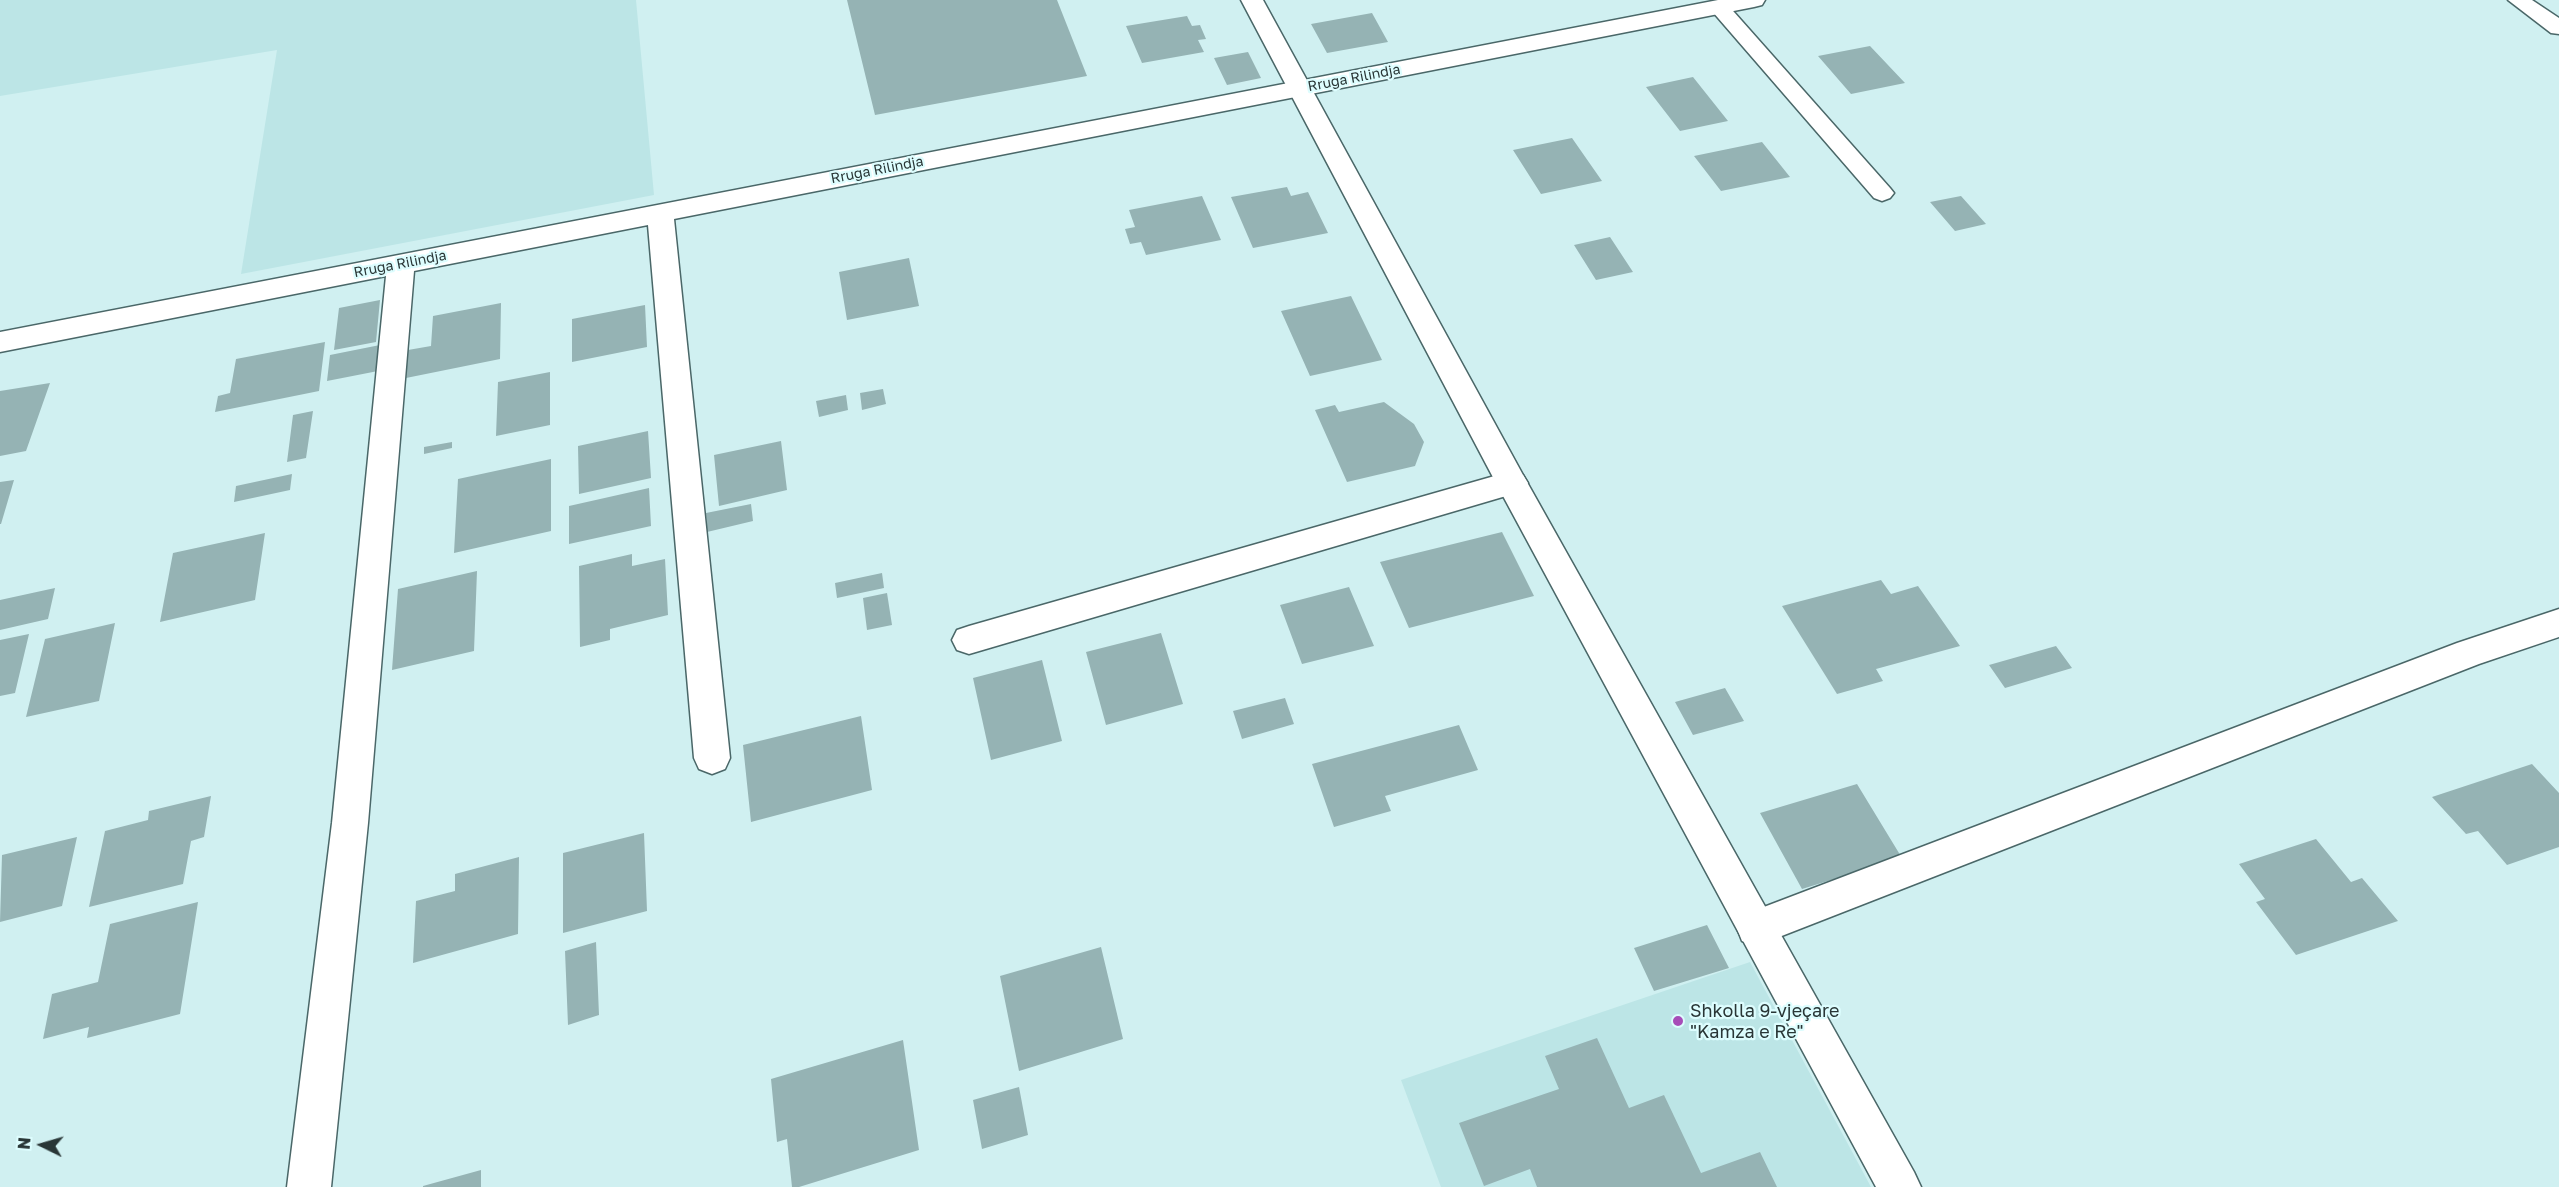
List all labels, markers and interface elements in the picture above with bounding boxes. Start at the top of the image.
street label: Rruga Rilindja [1306,61,1402,95]
street label: Rruga Rilindja [829,153,925,187]
street label: Rruga Rilindja [352,247,448,281]
place label: Shkolla 9-vjeçare "Kamza e Re" [1690,1000,1839,1042]
marker: Shkolla 9-vjeçare "Kamza e Re" [1671,1014,1685,1028]
north arrow [12,1115,72,1175]
text: N [14,1137,35,1150]

